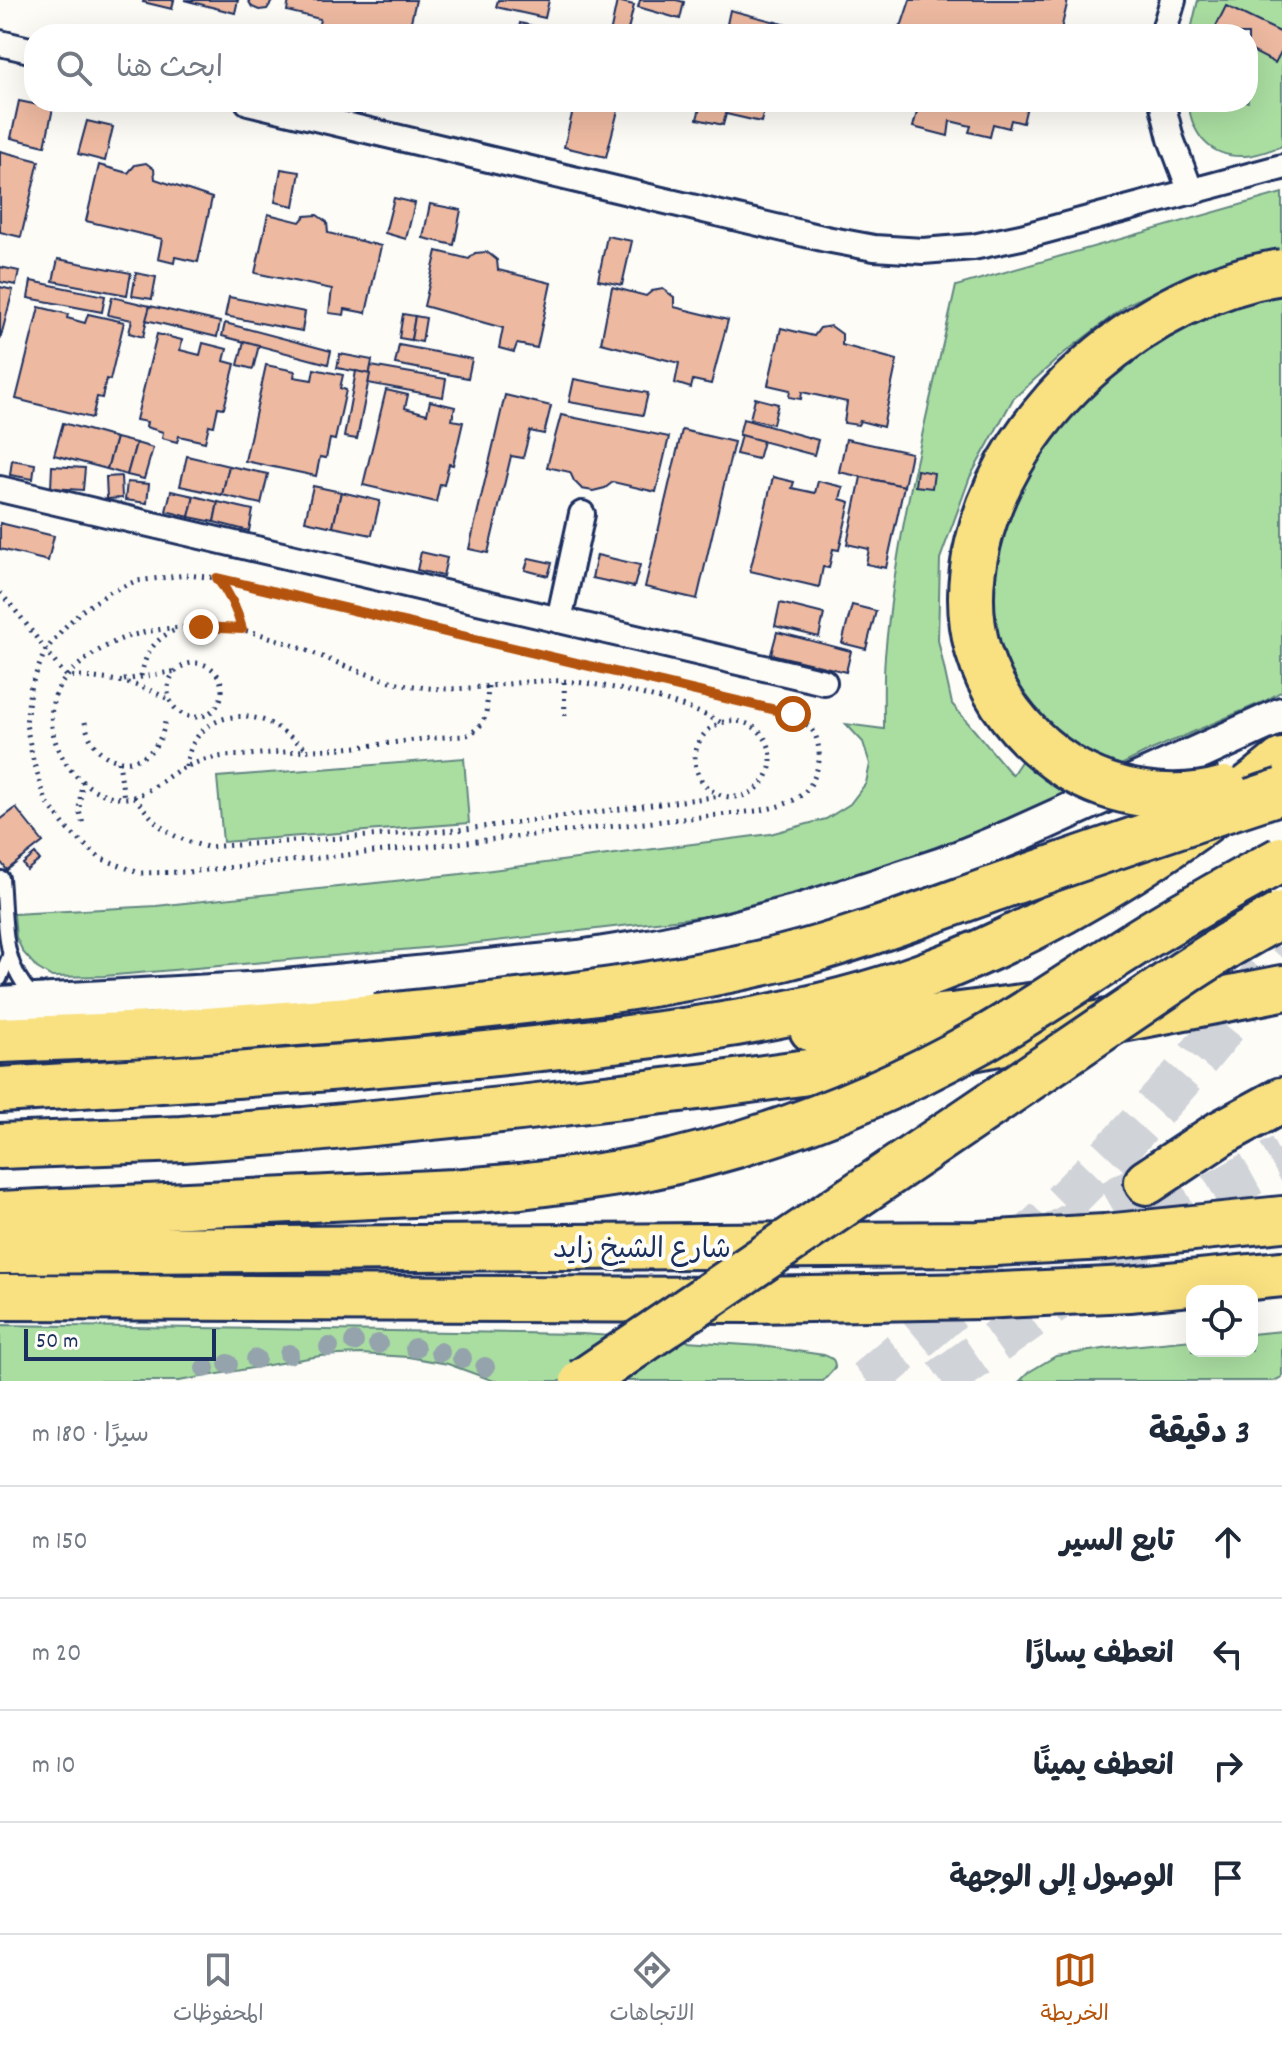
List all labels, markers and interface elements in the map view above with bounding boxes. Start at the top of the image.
search box [24,24,1258,112]
icon: search [52,46,96,90]
text: ابحث هنا [116,49,223,92]
route end [183,609,219,645]
route start [775,696,811,732]
street label: شارع الشيخ زايد [553,1232,731,1272]
map controls [1186,1285,1258,1357]
button: locate [1186,1285,1258,1357]
scale bar [24,1325,216,1361]
text: 50 m [36,1327,78,1358]
text: 3 دقيقة [1149,1411,1250,1460]
text: سيرًا · 180 m [32,1417,149,1454]
icon: ahead [1206,1520,1250,1564]
text: تابع السير [1060,1523,1174,1566]
text: 150 m [32,1524,88,1561]
icon: left [1206,1632,1250,1676]
text: انعطف يسارًا [1025,1635,1174,1678]
text: 20 m [32,1636,81,1673]
icon: right [1206,1744,1250,1788]
text: انعطف يمينًا [1033,1747,1174,1790]
text: 10 m [32,1748,76,1785]
icon: arrive [1206,1856,1250,1900]
text: الوصول إلى الوجهة [949,1859,1174,1902]
tab: المحفوظات [173,1948,264,2032]
tab: الاتجاهات [609,1948,694,2032]
tab: الخريطة [1040,1948,1109,2032]

